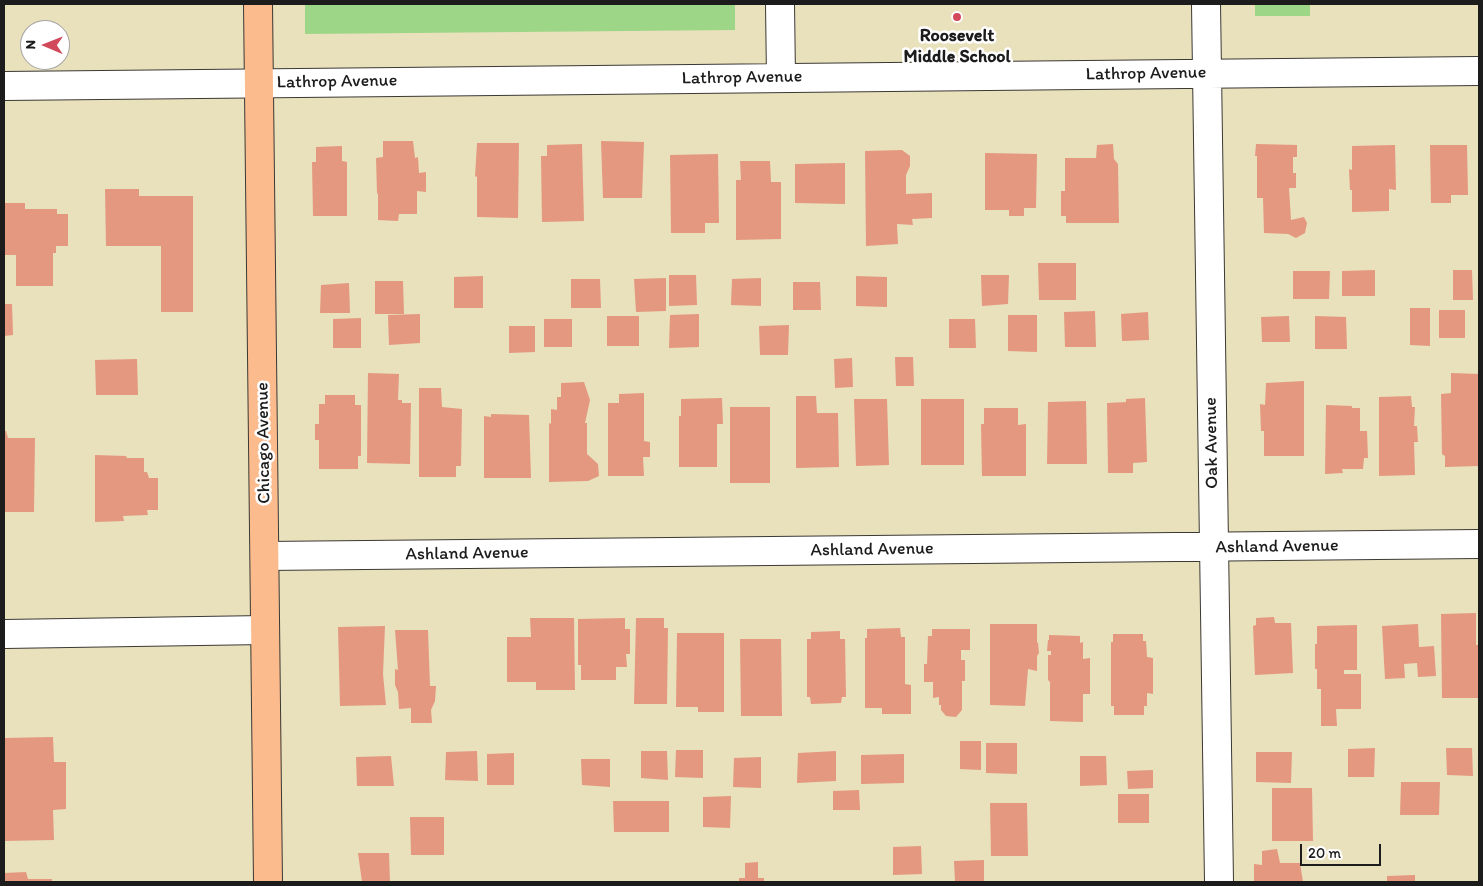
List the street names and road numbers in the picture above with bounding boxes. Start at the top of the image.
street label: Lathrop Avenue [1086,62,1206,86]
street label: Lathrop Avenue [682,66,802,90]
street label: Lathrop Avenue [277,70,397,94]
street label: Chicago Avenue [252,382,276,504]
street label: Oak Avenue [1200,397,1224,489]
street label: Ashland Avenue [1215,535,1339,559]
street label: Ashland Avenue [810,538,934,562]
street label: Ashland Avenue [405,542,529,566]

